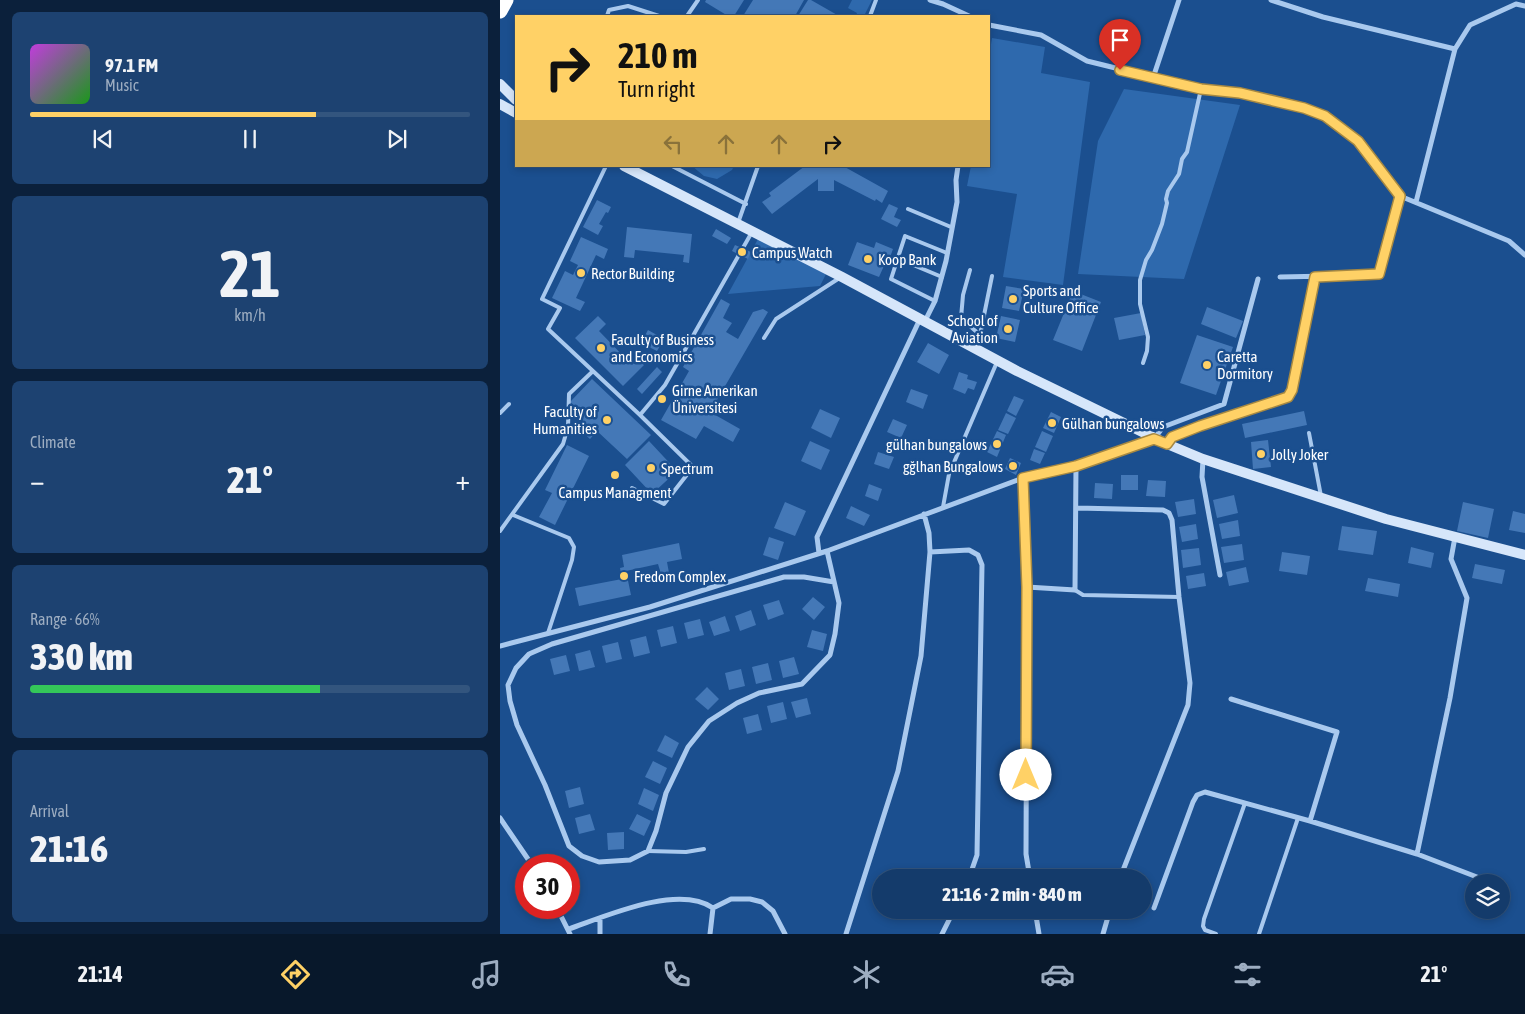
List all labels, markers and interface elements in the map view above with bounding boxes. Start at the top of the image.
pin [1099,19,1141,70]
icon: arrive [1106,26,1134,54]
icon: right [535,35,600,100]
text: 210 m [618,35,697,75]
text: 97.1 FM [105,54,158,76]
text: Music [105,76,139,94]
text: Turn right [618,76,695,102]
icon: previous [89,125,117,153]
icon: pause [236,125,264,153]
icon: next [383,125,411,153]
icon: left [659,130,687,158]
icon: ahead [712,130,740,158]
icon: ahead [765,130,793,158]
icon: right [818,130,846,158]
text: 21 [219,236,281,311]
place label: Campus Watch [752,244,833,261]
marker: Campus Watch [736,246,748,258]
place label: Koop Bank [878,251,937,268]
marker: Koop Bank [862,253,874,265]
place label: Rector Building [591,265,675,282]
marker: Rector Building [575,267,587,279]
place label: Sports and Culture Office [1023,282,1099,316]
marker: Sports and Culture Office [1007,293,1019,305]
text: km/h [234,306,266,324]
place label: School of Aviation [948,312,998,346]
marker: School of Aviation [1002,323,1014,335]
place label: Faculty of Business and Economics [611,331,714,365]
marker: Faculty of Business and Economics [595,342,607,354]
place label: Caretta Dormitory [1217,348,1273,382]
marker: Caretta Dormitory [1201,359,1213,371]
place label: Girne Amerikan Üniversitesi [672,382,758,416]
marker: Girne Amerikan Üniversitesi [656,393,668,405]
place label: Faculty of Humanities [533,403,597,437]
marker: Faculty of Humanities [601,414,613,426]
place label: Gülhan bungalows [1062,415,1164,432]
marker: Gülhan bungalows [1046,417,1058,429]
text: Climate [30,433,76,451]
place label: gülhan bungalows [886,436,987,453]
marker: gülhan bungalows [991,438,1003,450]
place label: Jolly Joker [1271,446,1329,463]
marker: Jolly Joker [1255,448,1267,460]
text: 21° [227,458,273,501]
place label: gğlhan Bungalows [903,458,1003,475]
place label: Spectrum [661,460,714,477]
marker: gğlhan Bungalows [1007,460,1019,472]
marker: Spectrum [645,462,657,474]
text: − [30,464,45,496]
text: + [455,464,470,496]
marker: Campus Managment [609,469,621,481]
place label: Campus Managment [558,484,672,501]
place label: Fredom Complex [634,568,726,585]
marker: Fredom Complex [618,570,630,582]
text: Range · 66% [30,610,100,628]
text: 330 km [30,635,133,678]
position arrow [999,748,1051,800]
text: Arrival [30,802,69,820]
text: 21:16 [30,827,108,870]
speed limit sign: 30 [515,854,580,919]
map controls [1465,874,1510,919]
button: layers [1465,874,1510,919]
text: 21:16 · 2 min · 840 m [942,883,1082,905]
icon: directions [278,957,313,992]
icon: music [469,957,504,992]
icon: phone [659,957,694,992]
icon: climate [849,957,884,992]
icon: car [1040,957,1075,992]
icon: filters [1230,957,1265,992]
text: 21:14 [78,961,123,987]
text: 21° [1420,961,1447,987]

